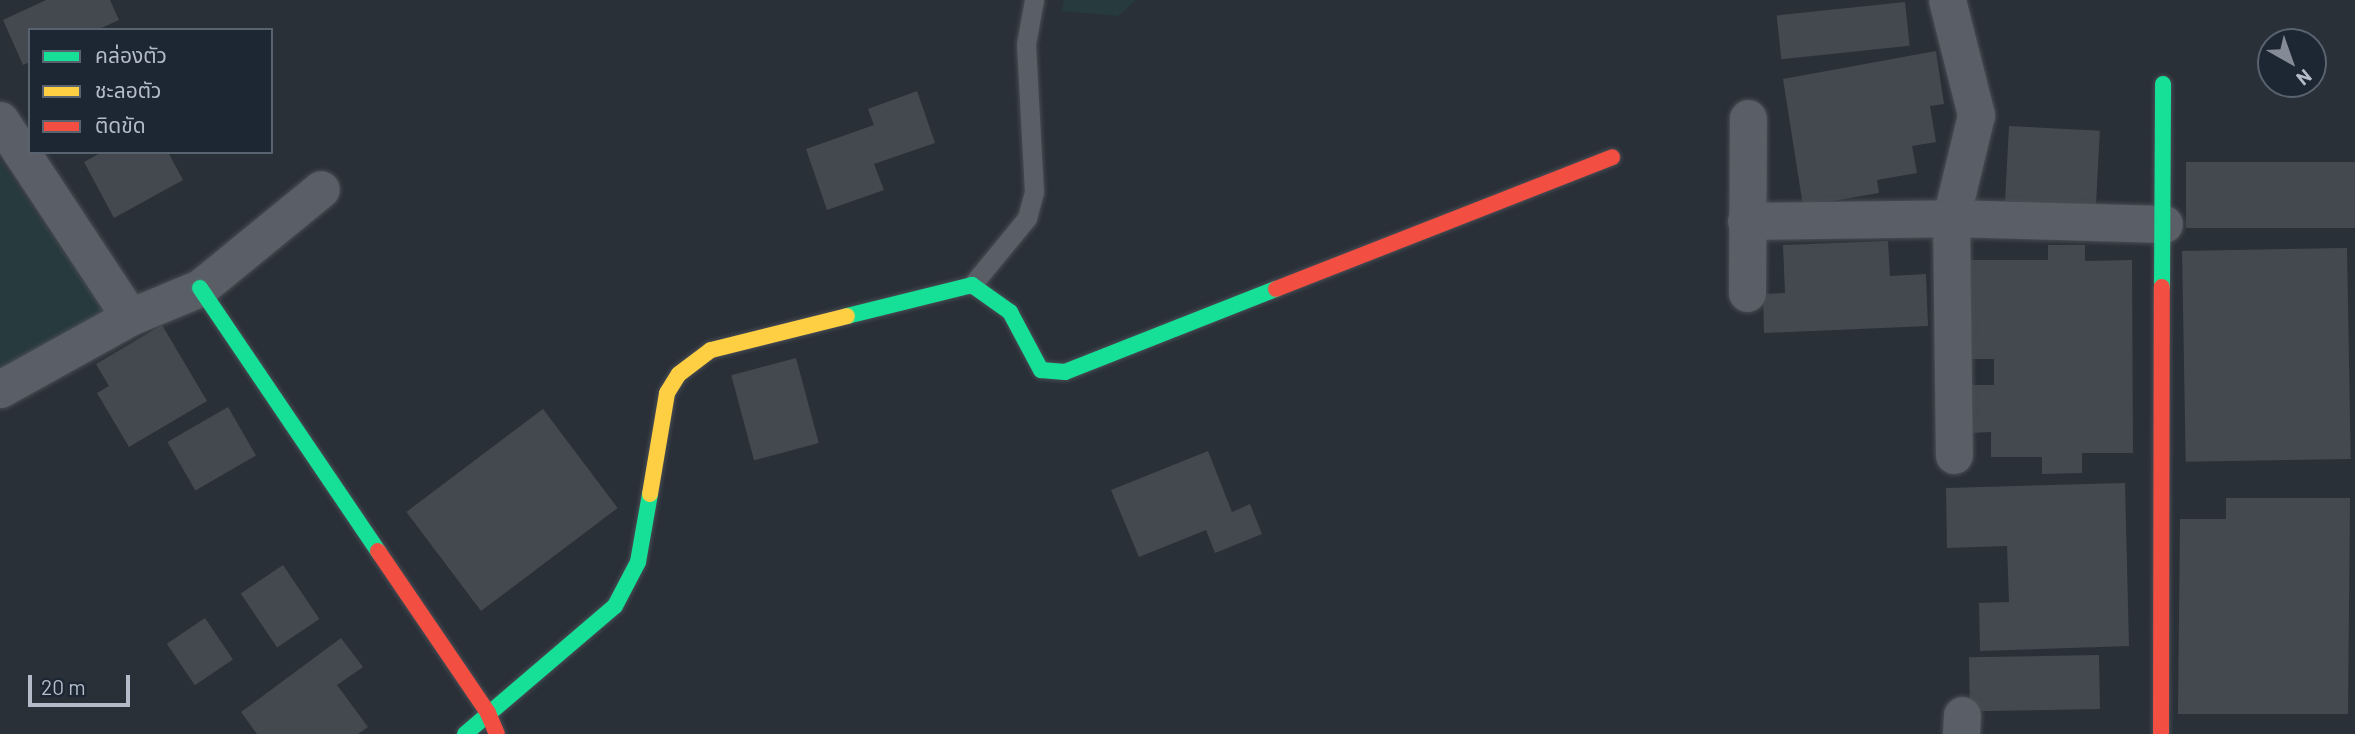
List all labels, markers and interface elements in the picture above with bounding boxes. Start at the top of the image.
legend [28,28,273,154]
north arrow [2257,28,2327,98]
text: คล่องตัว [95,42,167,67]
text: N [2292,65,2317,91]
text: ชะลอตัว [95,77,161,102]
text: ติดขัด [95,112,146,137]
scale bar [32,660,133,704]
text: 20 m [41,674,86,699]

